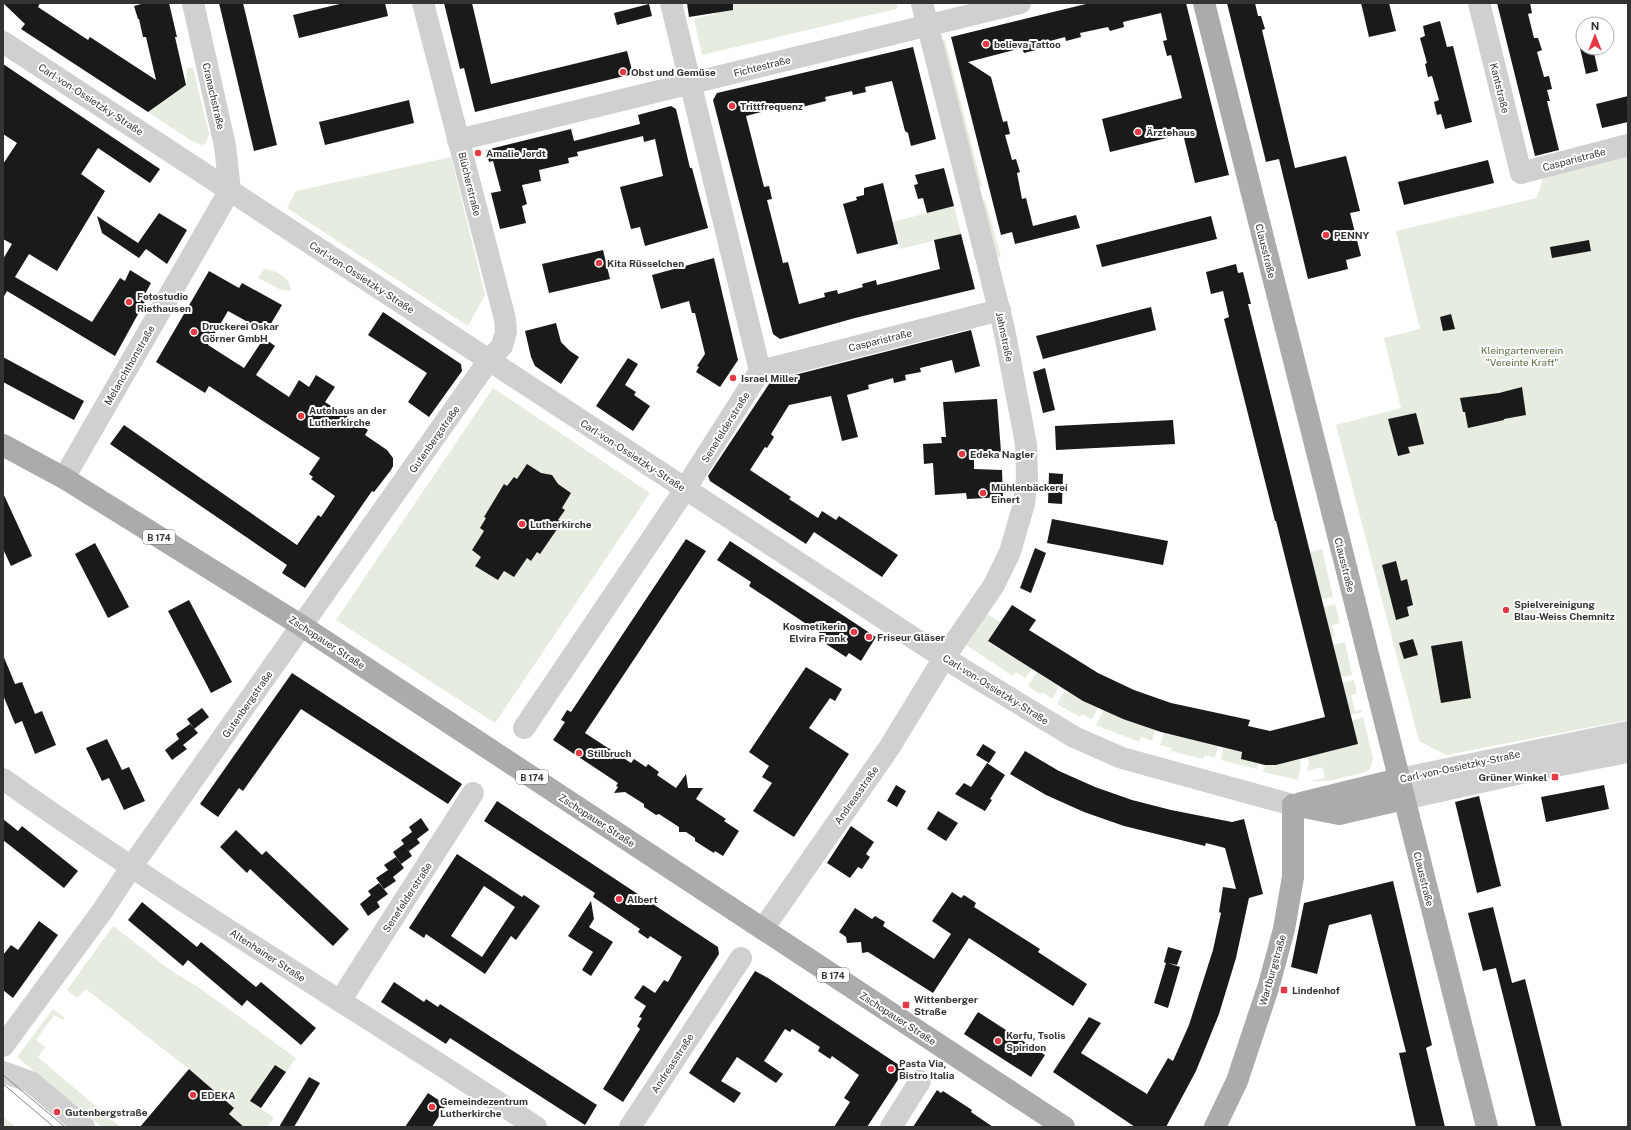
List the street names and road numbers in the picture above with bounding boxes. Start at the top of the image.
street label: Fichtestraße [732,53,792,79]
street label: Carl-von-Ossietzky-Straße [36,61,146,138]
street label: Cranachstraße [200,61,228,131]
street label: Kantstraße [1488,62,1512,115]
street label: Casparistraße [1541,145,1607,173]
street label: Blücherstraße [456,151,484,218]
street label: Clausstraße [1253,222,1279,280]
street label: Carl-von-Ossietzky-Straße [307,239,417,316]
street label: Jahnstraße [994,311,1016,363]
street label: Melanchthonstraße [101,323,157,407]
street label: Casparistraße [847,326,913,354]
street label: Senefelderstraße [698,389,752,465]
street label: Gutenbergstraße [406,403,462,475]
street label: Carl-von-Ossietzky-Straße [578,417,688,494]
road number: B 174 [143,530,175,544]
street label: Clausstraße [1332,536,1358,594]
street label: Zschopauer Straße [287,613,368,671]
street label: Carl-von-Ossietzky-Straße [941,651,1051,727]
street label: Gutenbergstraße [219,668,275,740]
street label: Carl-von-Ossietzky-Straße [1399,747,1522,785]
street label: Andreasstraße [831,763,881,827]
road number: B 174 [516,770,548,784]
street label: Zschopauer Straße [557,791,638,849]
street label: Clausstraße [1411,850,1437,908]
street label: Senefelderstraße [380,859,434,934]
street label: Altenhainer Straße [228,926,308,984]
street label: Wartburgstraße [1256,933,1288,1007]
road number: B 174 [817,968,849,982]
street label: Zschopauer Straße [858,989,939,1047]
street label: Andreasstraße [648,1031,696,1095]

